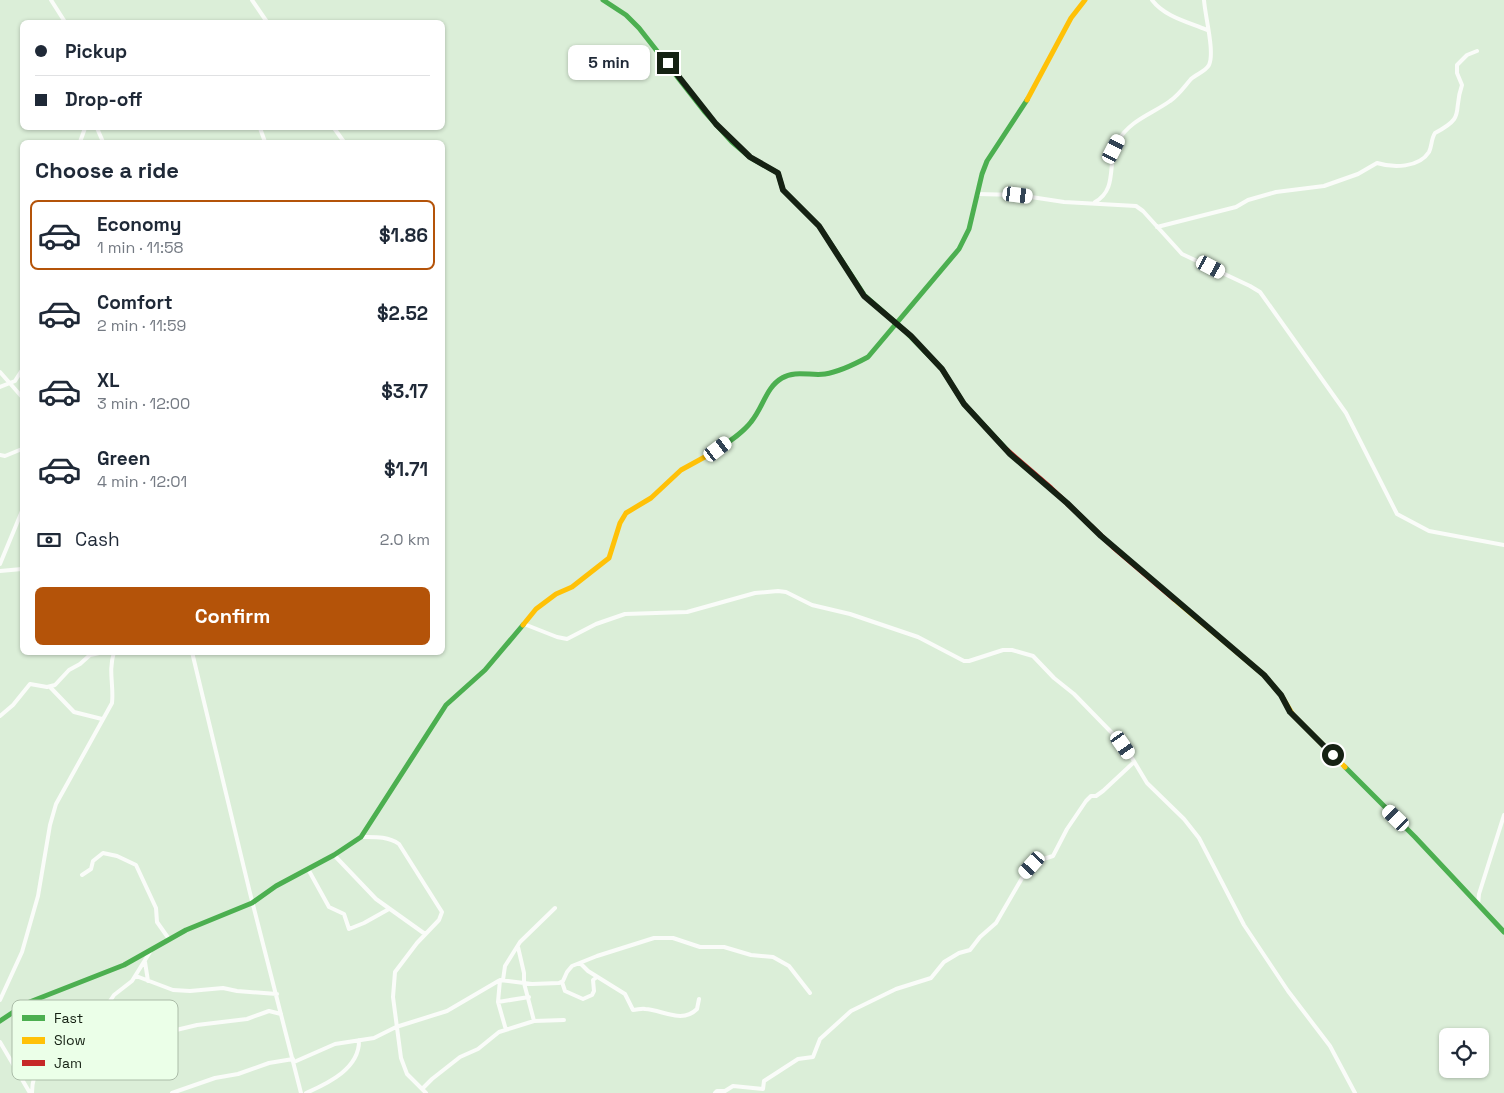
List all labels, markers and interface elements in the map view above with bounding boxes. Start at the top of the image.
text: Pickup [65,39,127,64]
callout: 5 min [568,46,650,80]
text: 5 min [588,52,630,73]
route end [657,52,679,74]
text: Drop-off [65,87,143,112]
car [1100,132,1127,166]
text: Choose a ride [35,156,179,184]
car [1002,186,1033,204]
text: Economy [97,212,181,237]
icon: car [37,213,82,258]
text: $1.86 [379,223,428,248]
text: 1 min · 11:58 [97,237,183,258]
car [1194,253,1227,281]
text: Comfort [97,290,173,315]
icon: car [37,291,82,336]
text: $2.52 [377,301,428,326]
text: 2 min · 11:59 [97,315,186,336]
text: XL [97,368,120,393]
icon: car [37,369,82,414]
text: $3.17 [381,379,428,404]
text: 3 min · 12:00 [97,393,190,414]
car [701,434,734,464]
text: Green [97,446,150,471]
icon: car [37,447,82,492]
text: $1.71 [384,457,428,482]
text: 4 min · 12:01 [97,471,187,492]
icon: cash [35,526,63,554]
text: Cash [75,527,120,552]
text: 2.0 km [380,529,430,550]
button: Confirm [35,587,430,645]
car [1108,728,1137,762]
route start [1322,744,1344,766]
car [1380,802,1412,834]
car [1016,849,1047,881]
legend [12,1000,178,1080]
text: Fast [54,1009,83,1027]
map controls [1439,1028,1489,1078]
button: locate [1439,1028,1489,1078]
text: Slow [54,1031,86,1049]
text: Jam [54,1054,82,1072]

